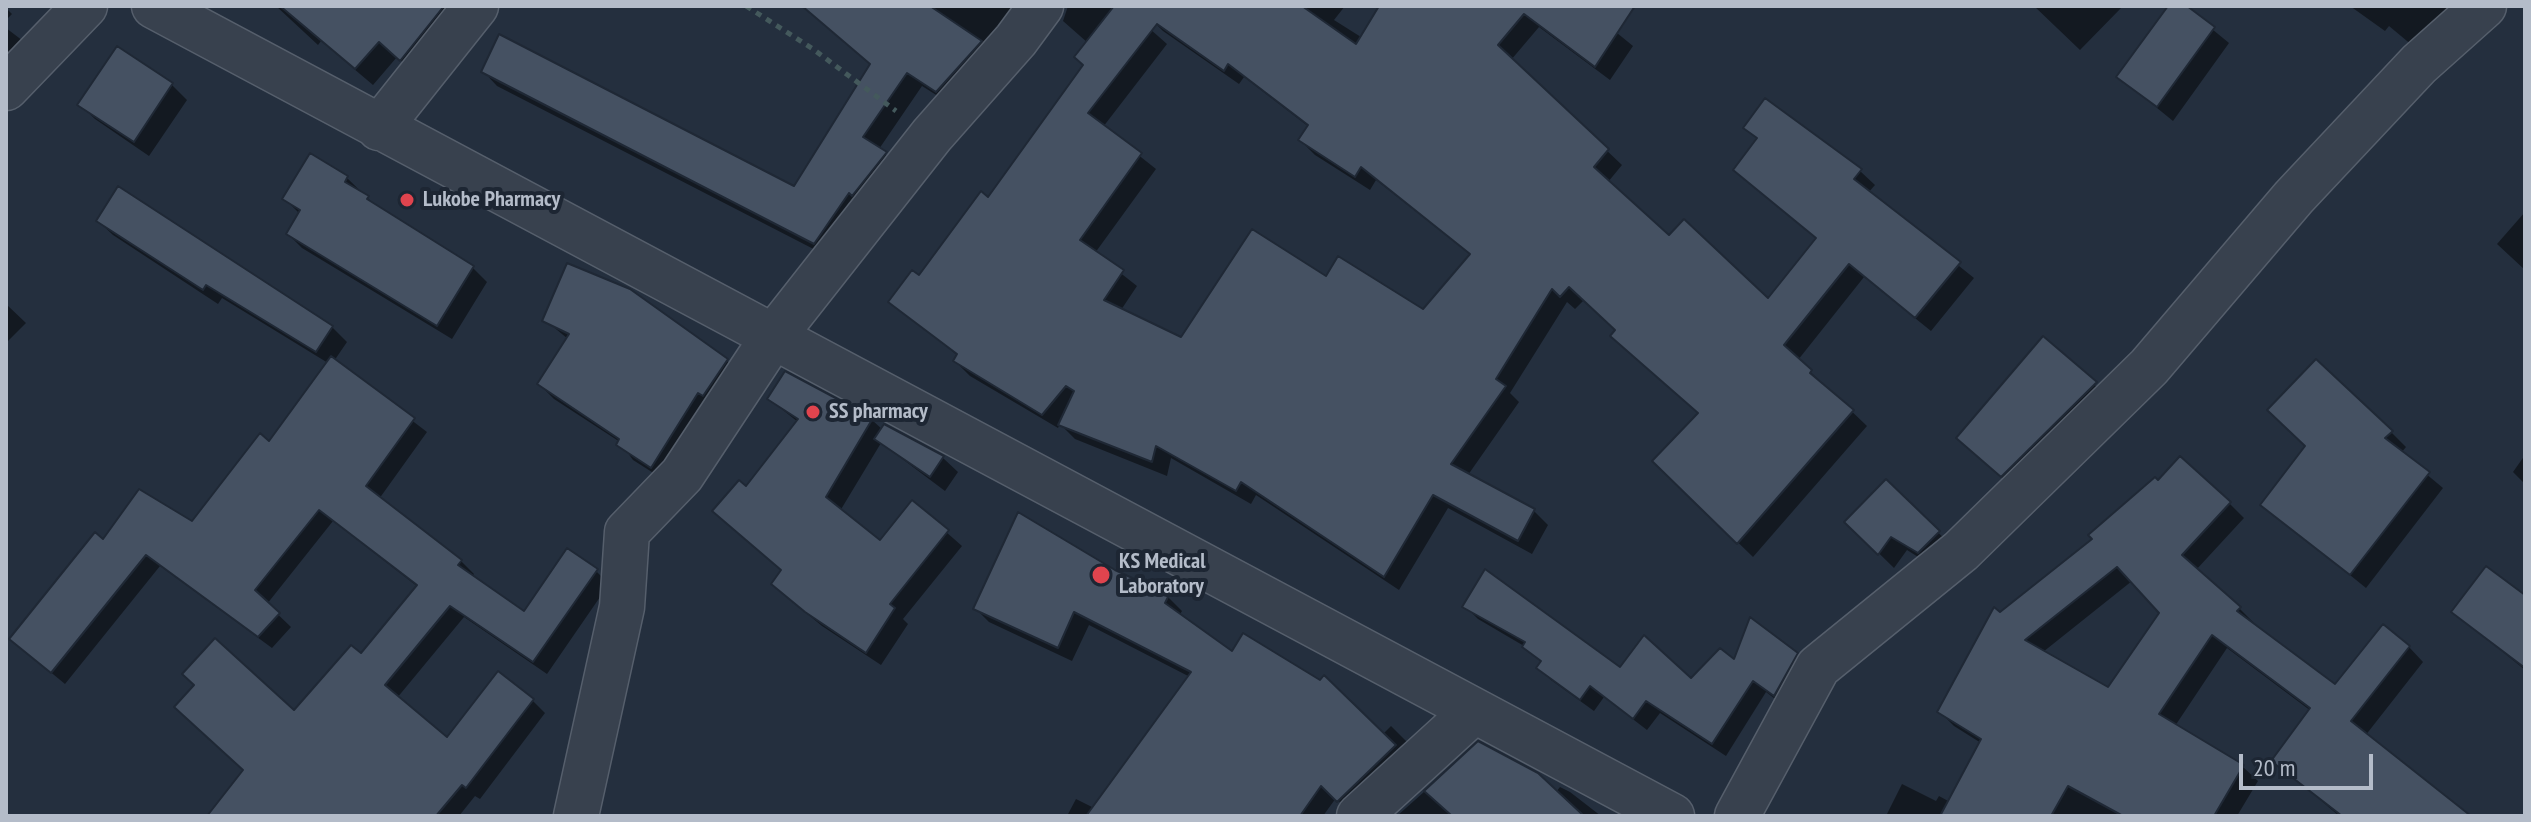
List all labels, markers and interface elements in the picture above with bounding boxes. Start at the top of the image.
place label: Lukobe Pharmacy [423,187,560,213]
marker: Lukobe Pharmacy [398,191,416,209]
place label: SS pharmacy [829,399,928,425]
marker: SS pharmacy [804,403,822,421]
place label: KS Medical Laboratory [1119,549,1205,600]
marker: KS Medical Laboratory [1090,564,1112,586]
scale bar [2243,738,2377,788]
text: 20 m [2253,752,2295,783]

